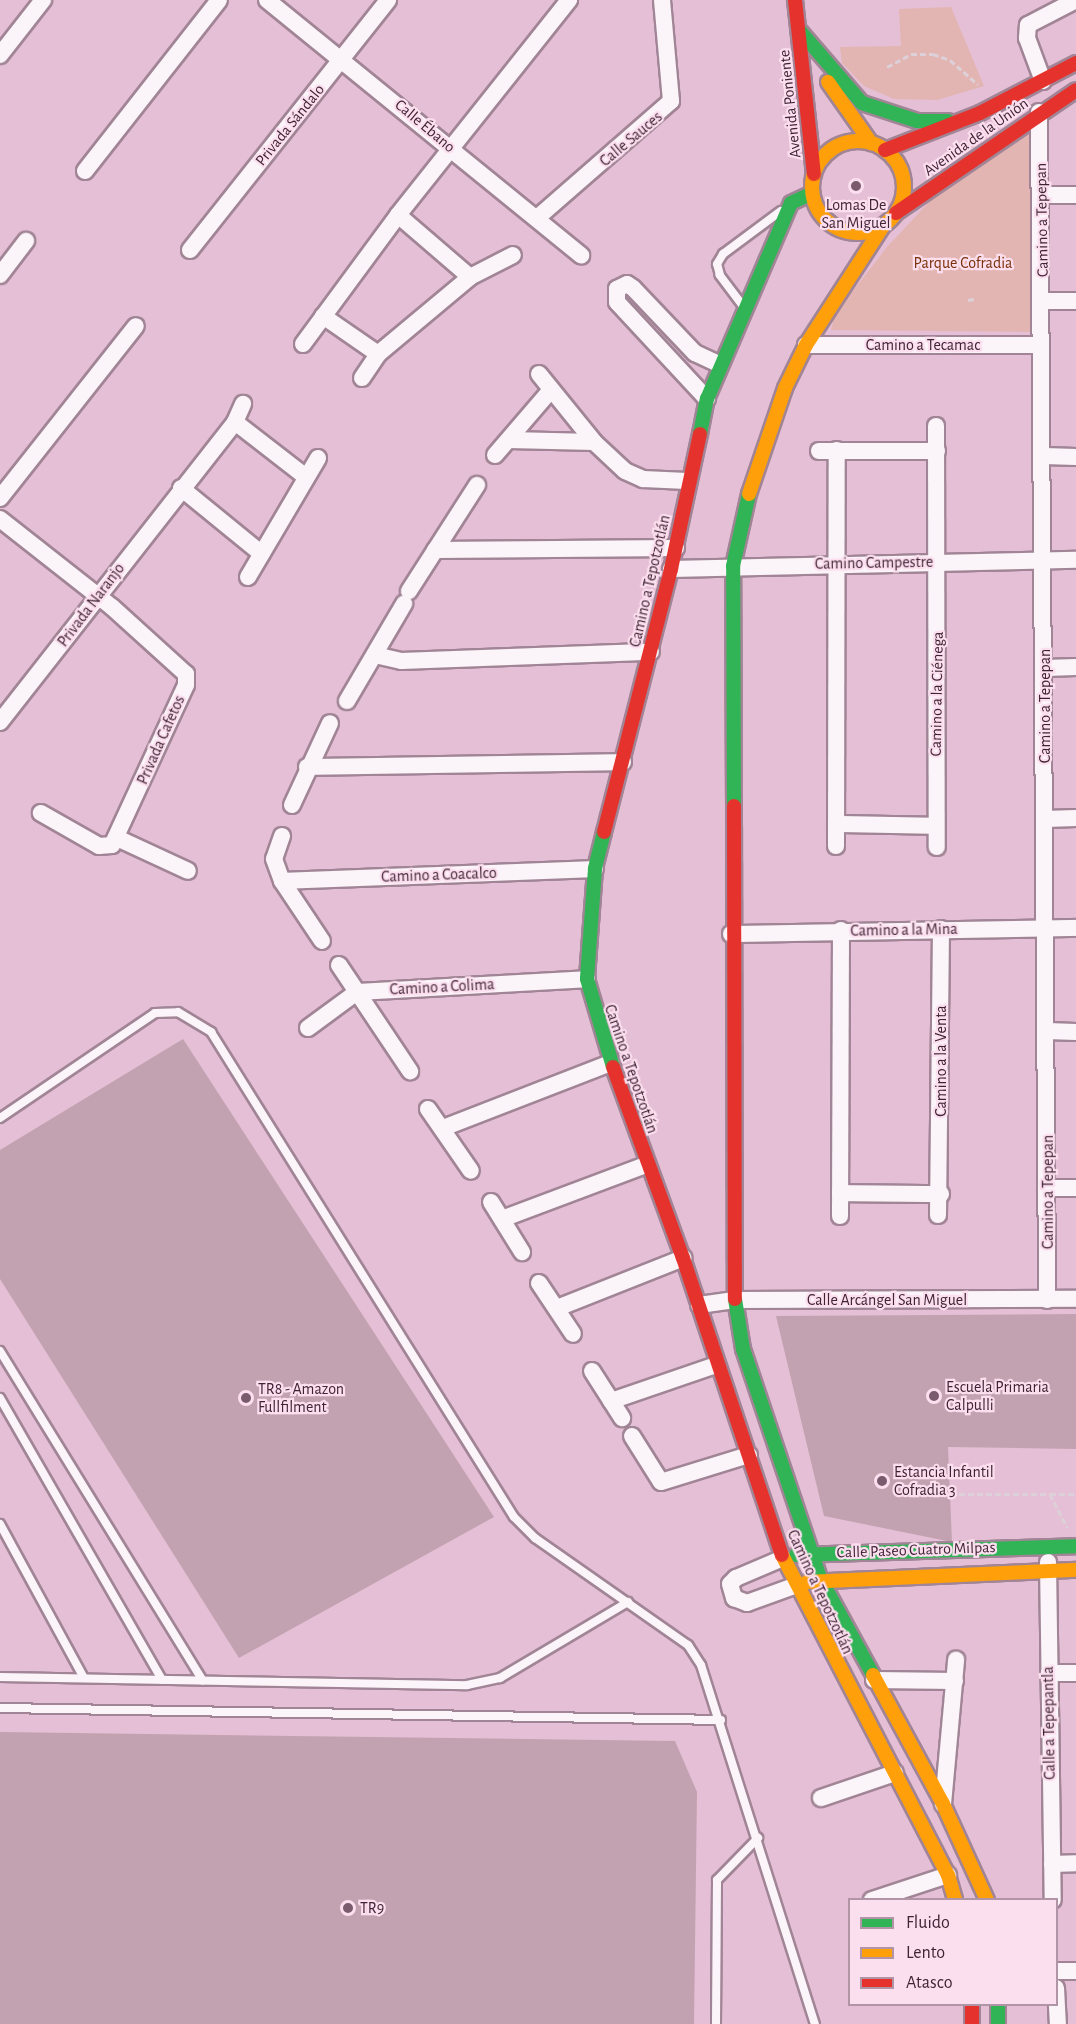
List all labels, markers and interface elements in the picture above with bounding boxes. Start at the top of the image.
street label: Avenida Poniente [775,49,805,159]
street label: Privada Sándalo [251,80,329,170]
street label: Avenida de la Unión [920,94,1032,180]
street label: Calle Ébano [391,95,459,157]
street label: Calle Sauces [596,107,666,171]
street label: Camino a Tepepan [1031,163,1053,277]
marker: Lomas De San Miguel [849,179,863,193]
place label: Lomas De San Miguel [821,195,891,233]
park label: Parque Cofradia [914,253,1012,273]
street label: Camino a Tecamac [866,335,980,355]
street label: Camino a Tepotzotlán [625,513,675,649]
street label: Camino Campestre [815,552,933,574]
street label: Privada Naranjo [53,559,129,651]
street label: Camino a la Ciénega [926,631,948,757]
street label: Camino a Tepepan [1035,649,1055,763]
street label: Privada Cafetos [133,692,189,788]
street label: Camino a Coacalco [381,863,497,887]
street label: Camino a la Mina [850,919,958,941]
street label: Camino a Colima [389,975,495,999]
street label: Camino a Tepotzotlán [600,1002,662,1136]
street label: Camino a la Venta [931,1005,951,1117]
street label: Camino a Tepepan [1038,1135,1058,1249]
street label: Calle Arcángel San Miguel [807,1290,967,1310]
place label: Escuela Primaria Calpulli [946,1377,1049,1415]
place label: TR8 - Amazon Fullfilment [258,1379,344,1417]
marker: Escuela Primaria Calpulli [927,1389,941,1403]
marker: TR8 - Amazon Fullfilment [239,1391,253,1405]
place label: Estancia Infantil Cofradia 3 [894,1462,994,1500]
marker: Estancia Infantil Cofradia 3 [875,1474,889,1488]
street label: Camino a Tepotzotlán [783,1527,857,1657]
street label: Calle Paseo Cuatro Milpas [836,1538,996,1562]
street label: Calle a Tepepantla [1038,1666,1060,1780]
place label: TR9 [360,1898,384,1918]
legend [848,1898,1058,2006]
marker: TR9 [341,1901,355,1915]
text: Fluido [906,1914,950,1932]
text: Lento [906,1944,945,1962]
text: Atasco [906,1974,953,1992]

